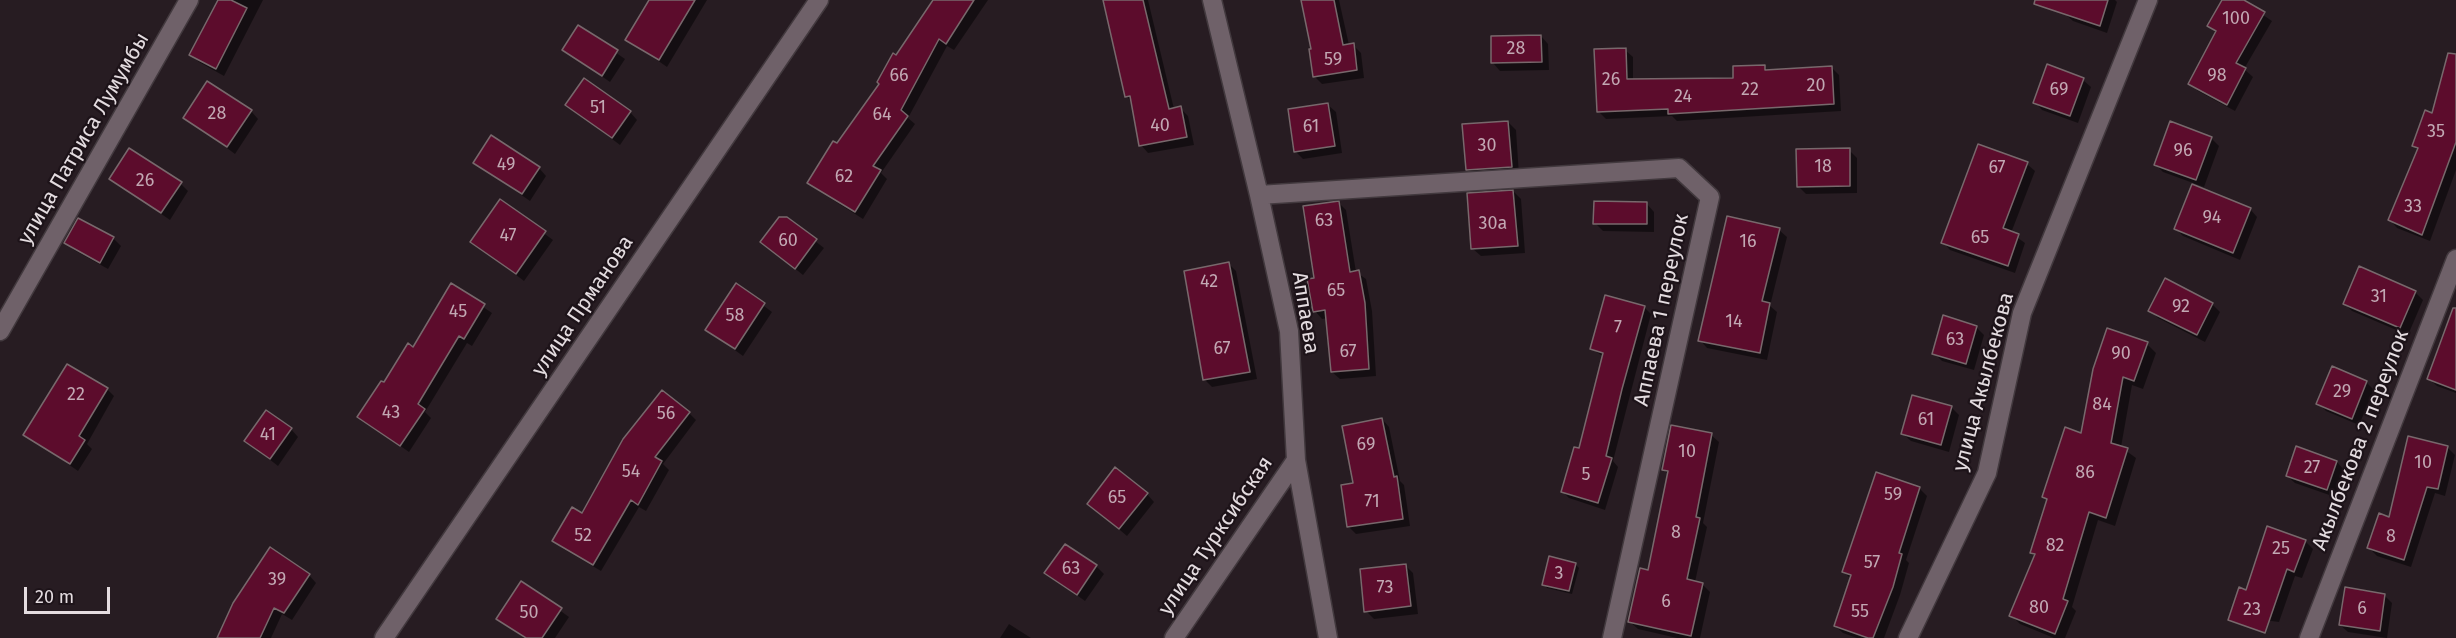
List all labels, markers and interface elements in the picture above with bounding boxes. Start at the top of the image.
house number: 100 [2222,8,2250,30]
street label: улица Патриса Лумумбы [13,29,155,249]
house number: 28 [1507,38,1525,60]
house number: 59 [1324,49,1342,71]
house number: 66 [889,65,909,87]
house number: 98 [2207,65,2227,87]
house number: 26 [1602,69,1620,91]
house number: 20 [1807,75,1825,97]
house number: 22 [1741,79,1759,101]
house number: 69 [2050,79,2068,101]
house number: 24 [1674,86,1692,108]
house number: 51 [590,97,606,119]
house number: 28 [208,103,226,125]
house number: 64 [872,104,892,126]
house number: 40 [1150,115,1170,137]
house number: 61 [1303,116,1319,138]
house number: 35 [2427,121,2445,143]
house number: 30 [1477,135,1497,157]
house number: 96 [2173,140,2193,162]
house number: 49 [497,154,515,176]
house number: 18 [1814,156,1832,178]
house number: 67 [1988,157,2006,179]
house number: 62 [835,166,853,188]
house number: 26 [136,170,154,192]
house number: 33 [2404,196,2422,218]
house number: 94 [2203,207,2221,229]
house number: 63 [1315,210,1333,232]
street label: Аппаева 1 переулок [1629,212,1695,408]
house number: 30а [1479,213,1507,235]
house number: 47 [499,225,517,247]
house number: 65 [1971,227,1989,249]
house number: 60 [778,230,798,252]
street label: улица Прманова [527,231,639,381]
house number: 16 [1739,231,1757,253]
street label: Аппаева [1286,270,1324,356]
house number: 42 [1200,271,1218,293]
house number: 65 [1327,280,1345,302]
house number: 31 [2371,286,2387,308]
street label: улица Акылбекова [1948,290,2020,474]
house number: 92 [2172,296,2190,318]
house number: 45 [449,301,467,323]
house number: 58 [726,305,744,327]
house number: 14 [1725,311,1743,333]
house number: 7 [1614,317,1622,339]
street label: Акылбекова 2 переулок [2307,326,2415,554]
house number: 63 [1946,329,1964,351]
house number: 67 [1213,338,1231,360]
house number: 67 [1339,341,1357,363]
house number: 90 [2111,343,2131,365]
house number: 29 [2333,381,2351,403]
house number: 22 [67,384,85,406]
house number: 84 [2092,394,2112,416]
house number: 43 [382,402,400,424]
house number: 56 [657,403,675,425]
house number: 61 [1918,409,1934,431]
house number: 41 [260,424,276,446]
house number: 69 [1357,434,1375,456]
house number: 10 [1678,441,1696,463]
street label: улица Турксибская [1154,452,1278,620]
house number: 10 [2414,452,2432,474]
house number: 27 [2304,457,2320,479]
house number: 54 [622,461,640,483]
house number: 86 [2075,462,2095,484]
house number: 5 [1581,464,1591,486]
house number: 59 [1884,484,1902,506]
house number: 65 [1108,487,1126,509]
house number: 71 [1364,491,1380,513]
house number: 8 [1671,522,1681,544]
house number: 52 [574,525,592,547]
house number: 8 [2386,526,2396,548]
house number: 82 [2046,535,2064,557]
house number: 25 [2272,538,2290,560]
house number: 57 [1864,552,1880,574]
house number: 63 [1062,558,1080,580]
house number: 3 [1555,563,1563,585]
house number: 39 [268,569,286,591]
scale bar [27,575,112,613]
house number: 73 [1377,577,1393,599]
text: 20 m [35,586,74,608]
house number: 6 [1661,591,1671,613]
house number: 80 [2029,597,2049,619]
house number: 6 [2357,598,2367,620]
house number: 23 [2243,599,2261,621]
house number: 55 [1851,601,1869,623]
house number: 50 [519,602,539,624]

